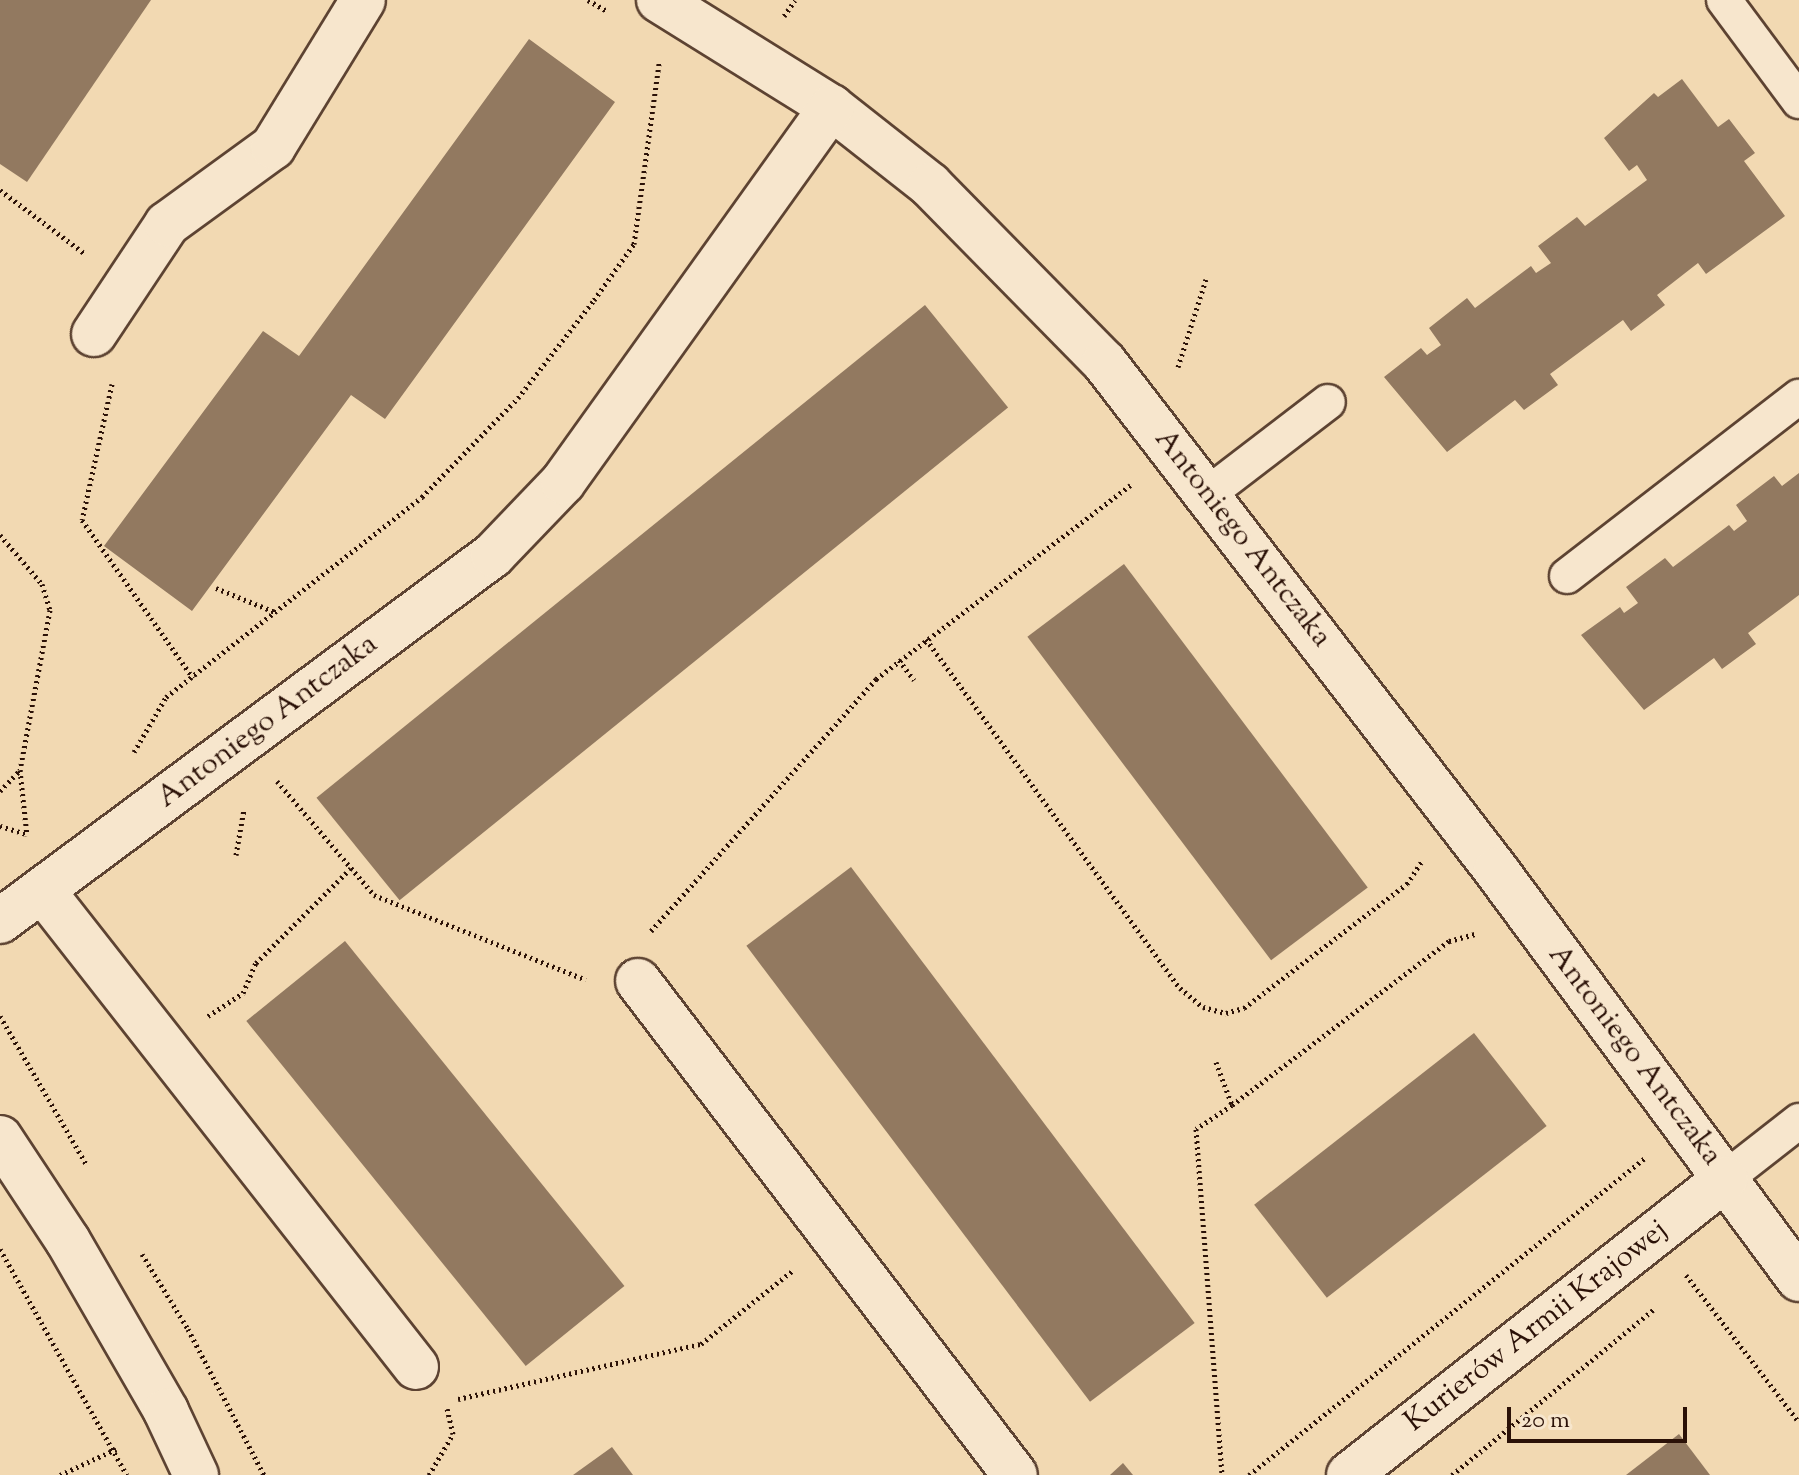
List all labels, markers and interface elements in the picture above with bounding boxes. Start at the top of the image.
street label: Antoniego Antczaka [1146,423,1338,655]
street label: Antoniego Antczaka [151,627,385,817]
street label: Antoniego Antczaka [1539,939,1729,1173]
street label: Kurierów Armii Krajowej [1398,1213,1676,1441]
scale bar [1511,1391,1691,1441]
text: 20 m [1521,1404,1570,1438]

